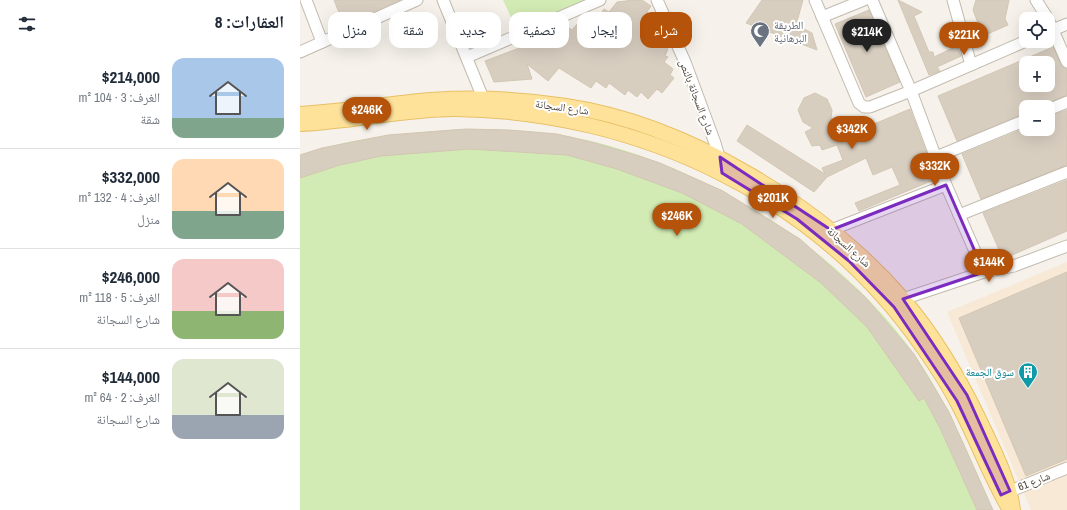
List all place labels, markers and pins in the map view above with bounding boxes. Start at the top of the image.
place label: الطريقة البرهانية [774,18,807,45]
pin: $214K [839,19,895,53]
mosque icon: الطريقة البرهانية [749,20,771,48]
pin: $221K [936,22,992,56]
pin: $246K [339,97,395,131]
pin: $342K [824,116,880,150]
pin: $332K [907,153,963,187]
pin: $201K [745,185,801,219]
pin: $246K [649,203,705,237]
pin: $144K [961,249,1017,283]
building icon: سوق الجمعة [1017,361,1039,389]
place label: سوق الجمعة [966,365,1014,379]

